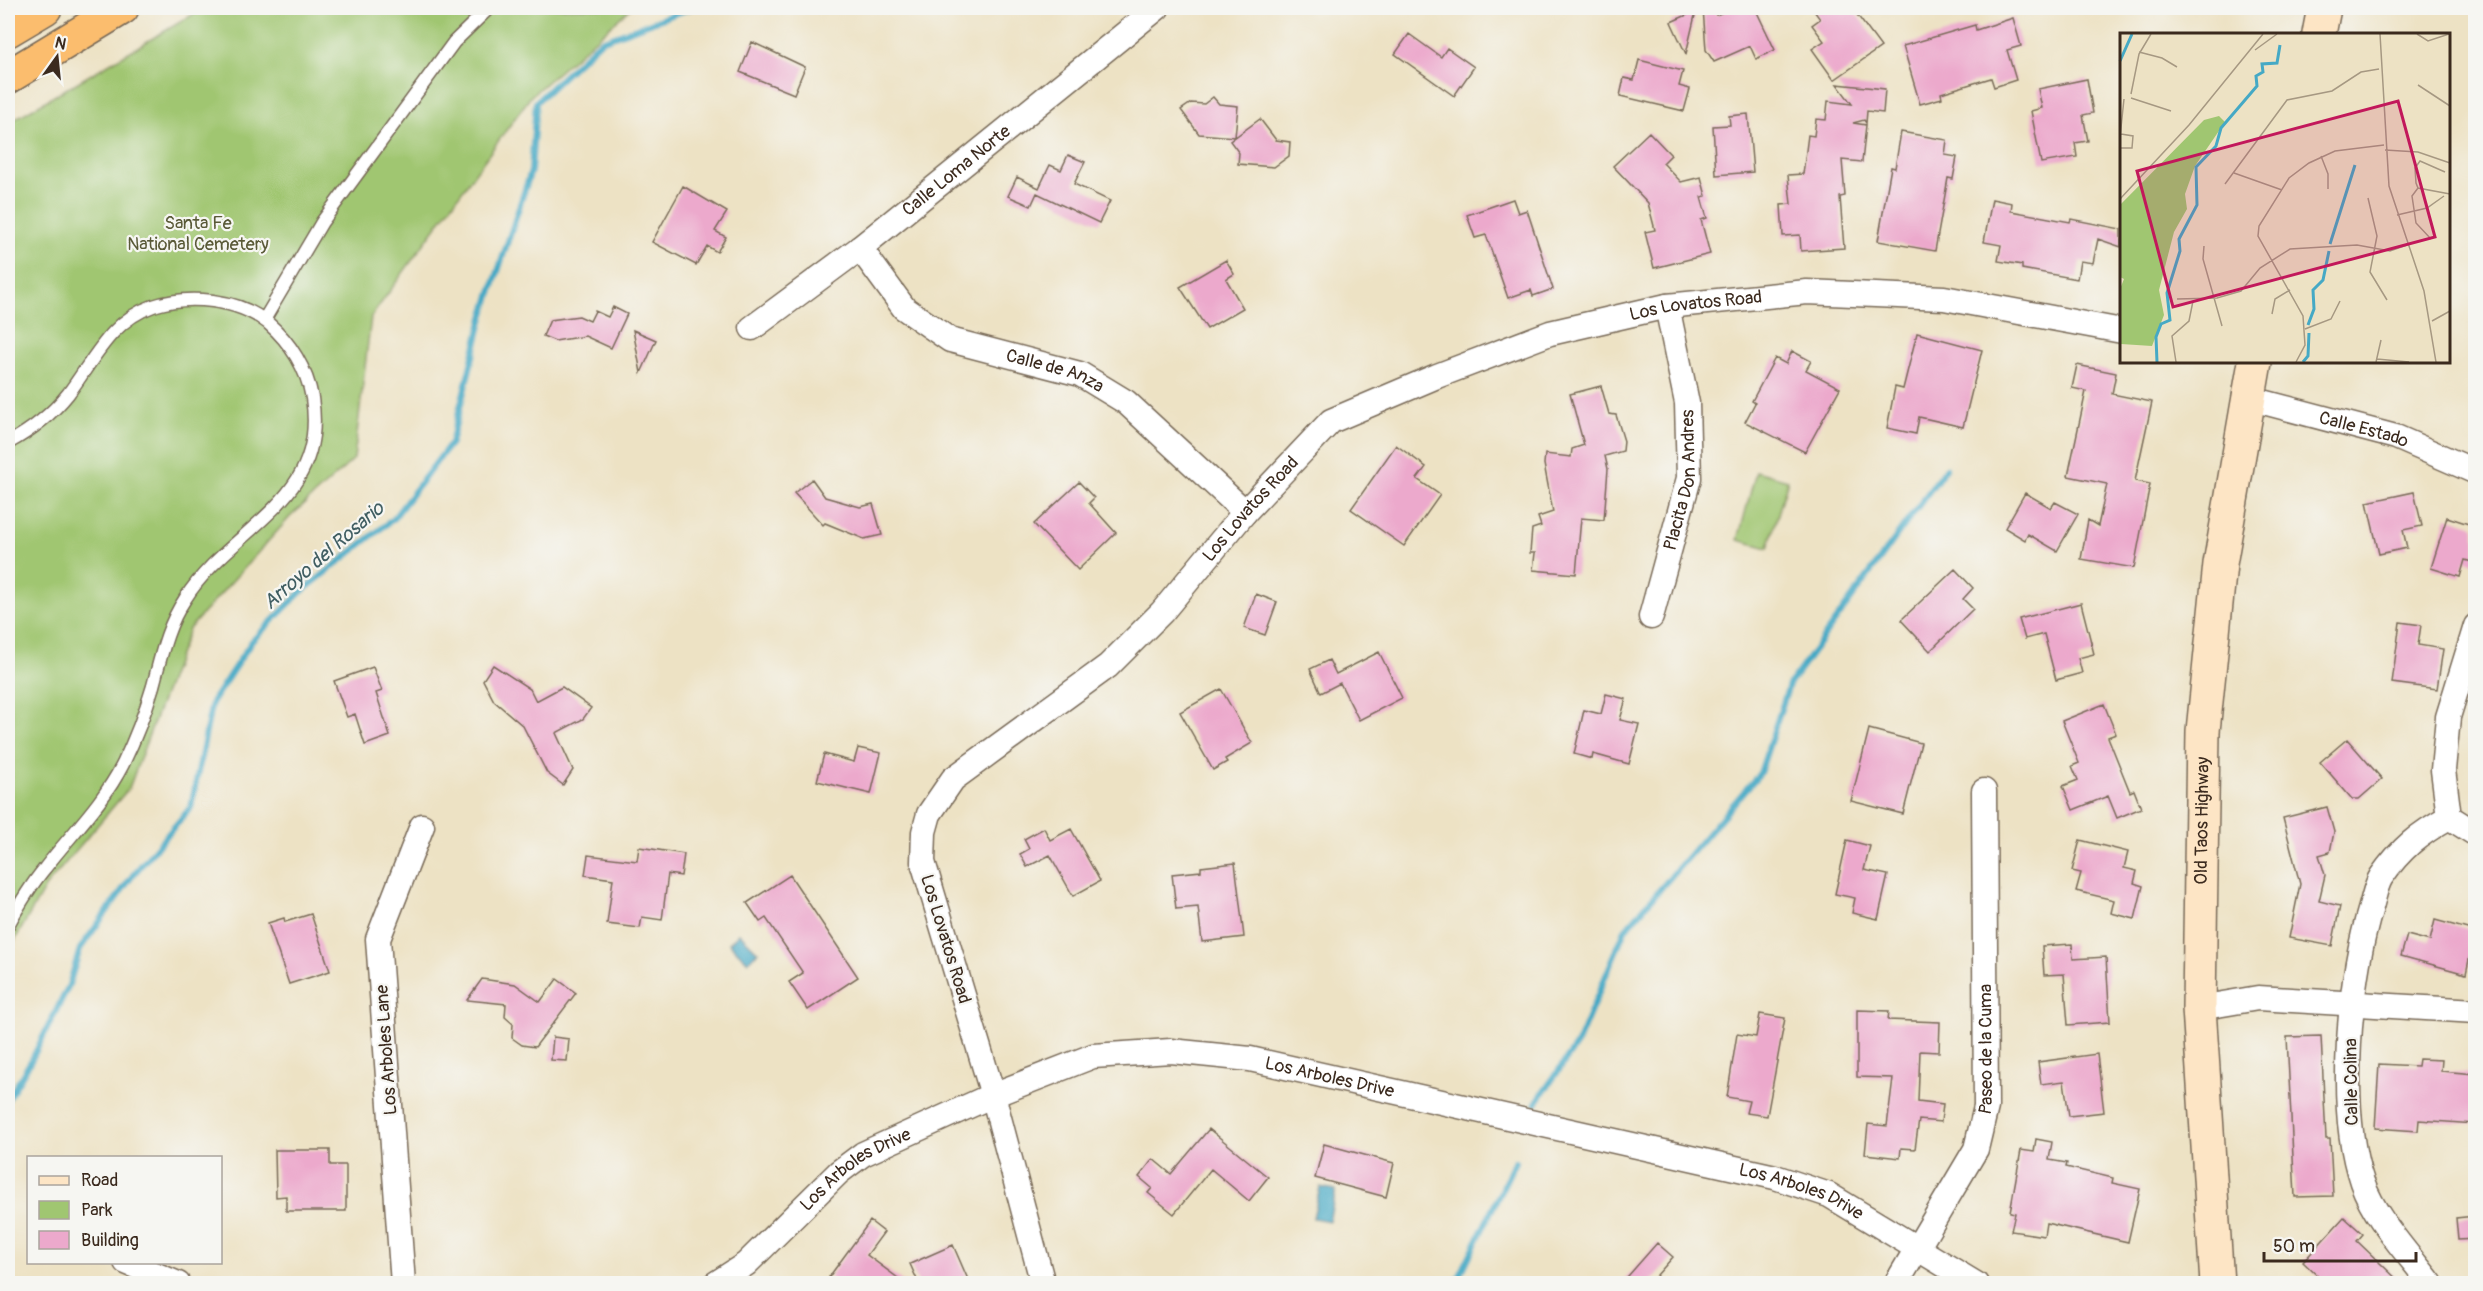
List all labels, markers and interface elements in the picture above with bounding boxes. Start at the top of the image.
north arrow [27,27,87,87]
text: N [53,32,69,55]
inset map [2120,33,2450,363]
street label: Calle Loma Norte [898,120,1015,221]
park label: Santa Fe National Cemetery [127,212,269,256]
street label: Los Lovatos Road [1627,286,1763,326]
street label: Calle de Anza [1003,344,1108,398]
street label: Calle Estado [2316,406,2413,453]
street label: Placita Don Andres [1659,409,1701,553]
street label: Los Lovatos Road [1198,452,1304,567]
water label: Arroyo del Rosario [258,495,390,615]
street label: Old Taos Highway [2190,756,2215,885]
street label: Los Lovatos Road [915,872,976,1006]
street label: Los Arboles Lane [370,984,403,1116]
street label: Paseo de la Cuma [1974,984,1998,1117]
street label: Calle Colina [2339,1038,2364,1126]
street label: Los Arboles Drive [1263,1052,1397,1103]
street label: Los Arboles Drive [795,1123,915,1216]
legend [27,1156,222,1264]
street label: Los Arboles Drive [1737,1158,1868,1225]
text: Road [81,1169,118,1192]
text: Park [81,1199,113,1222]
scale bar [2264,1225,2416,1263]
text: Building [81,1229,139,1252]
text: 50 m [2273,1235,2315,1258]

